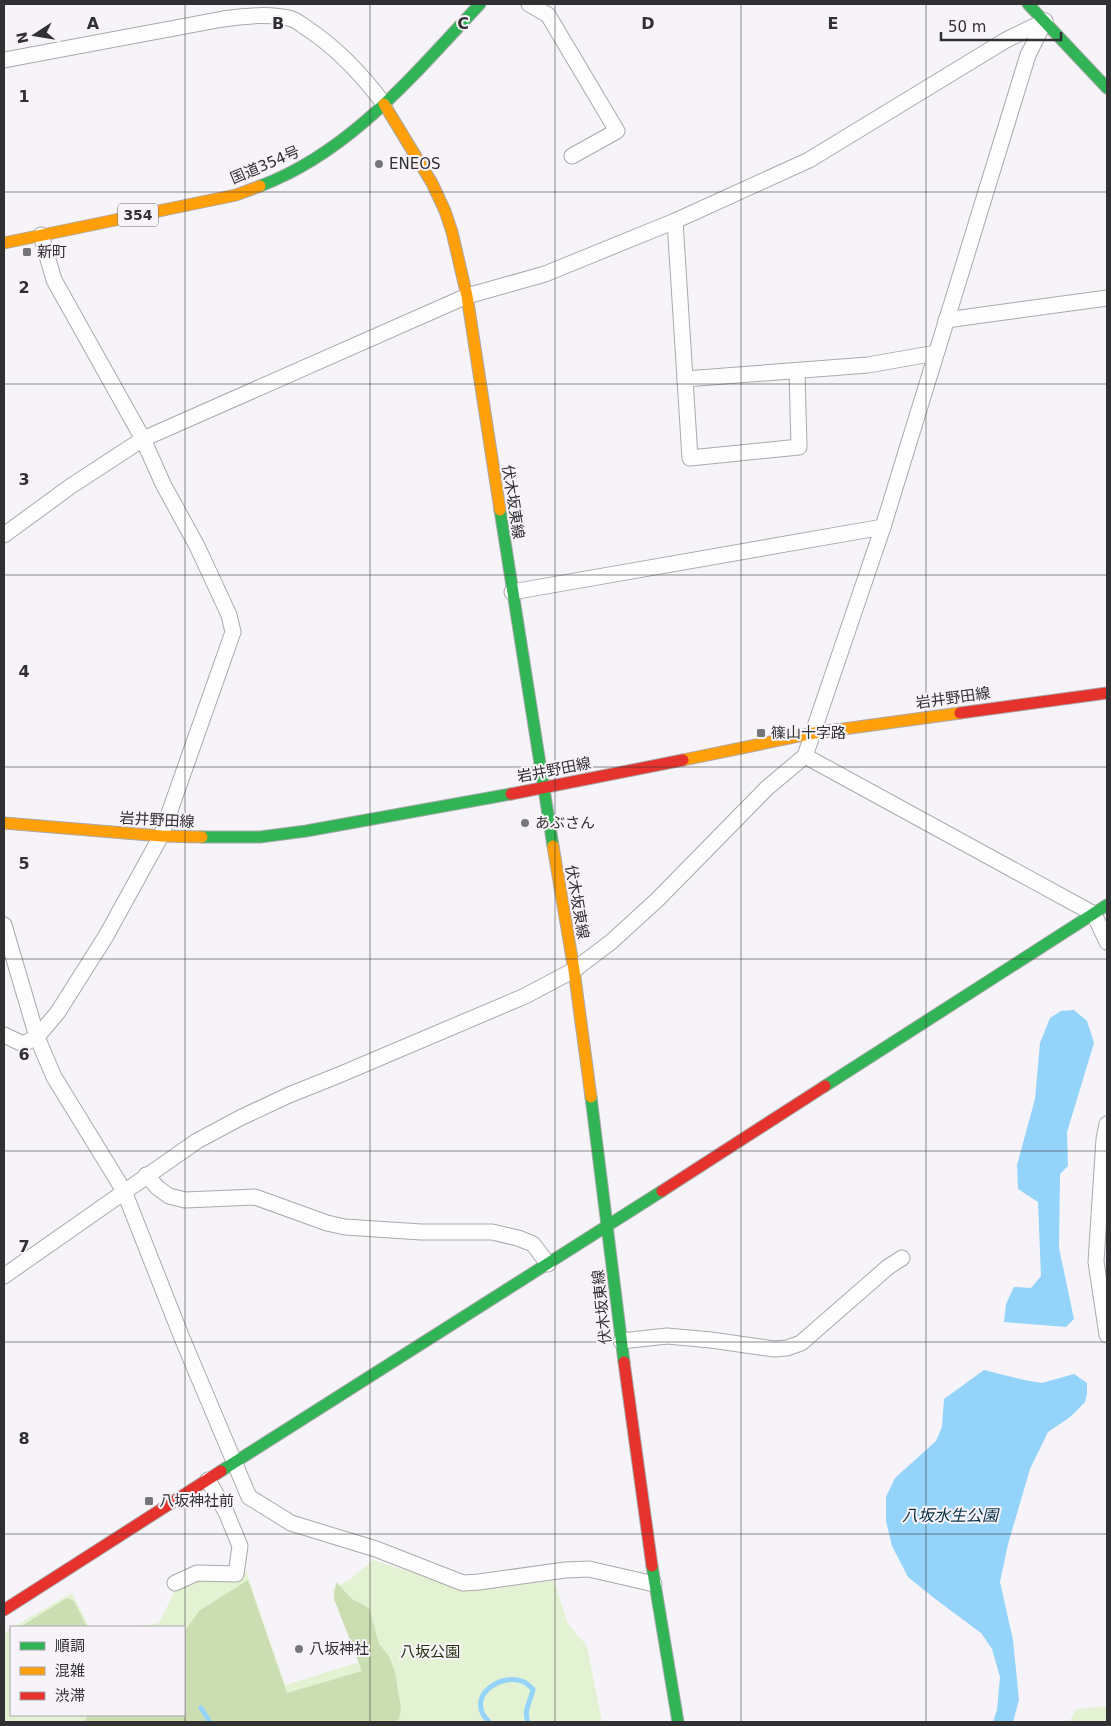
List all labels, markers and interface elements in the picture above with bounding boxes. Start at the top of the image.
north arrow [10,10,60,60]
scale bar [941,10,1061,42]
text: A [87,14,100,33]
text: B [272,14,284,33]
text: C [457,14,469,33]
text: D [641,14,655,33]
text: E [828,14,838,33]
text: 50 m [948,18,986,36]
text: N [13,30,31,45]
text: 1 [18,87,30,106]
street label: 国道354号 [228,142,302,188]
place label: ENEOS [389,155,441,173]
marker: ENEOS [373,158,385,170]
road number: 354 [118,204,158,226]
place label: 新町 [37,243,67,261]
marker: 新町 [21,246,33,258]
text: 2 [18,278,30,297]
street label: 伏木坂東線 [498,464,528,540]
text: 3 [18,470,30,489]
text: 4 [18,662,30,681]
street label: 岩井野田線 [915,684,991,712]
place label: 篠山十字路 [771,724,846,742]
marker: 篠山十字路 [755,727,767,739]
street label: 岩井野田線 [515,754,593,786]
street label: 岩井野田線 [119,809,195,831]
place label: あぶさん [535,814,595,832]
marker: あぶさん [519,817,531,829]
text: 5 [18,854,30,873]
street label: 伏木坂東線 [562,863,592,941]
text: 6 [18,1045,30,1064]
text: 7 [18,1237,30,1256]
street label: 伏木坂東線 [589,1269,615,1345]
text: 8 [18,1429,30,1448]
place label: 八坂神社前 [159,1492,234,1510]
marker: 八坂神社前 [143,1495,155,1507]
water label: 八坂水生公園 [902,1506,1000,1525]
legend [10,1626,185,1716]
text: 順調 [55,1637,85,1655]
place label: 八坂神社 [309,1640,369,1658]
marker: 八坂神社 [293,1643,305,1655]
park label: 八坂公園 [400,1643,460,1661]
text: 混雑 [55,1662,85,1680]
text: 渋滞 [55,1687,85,1705]

